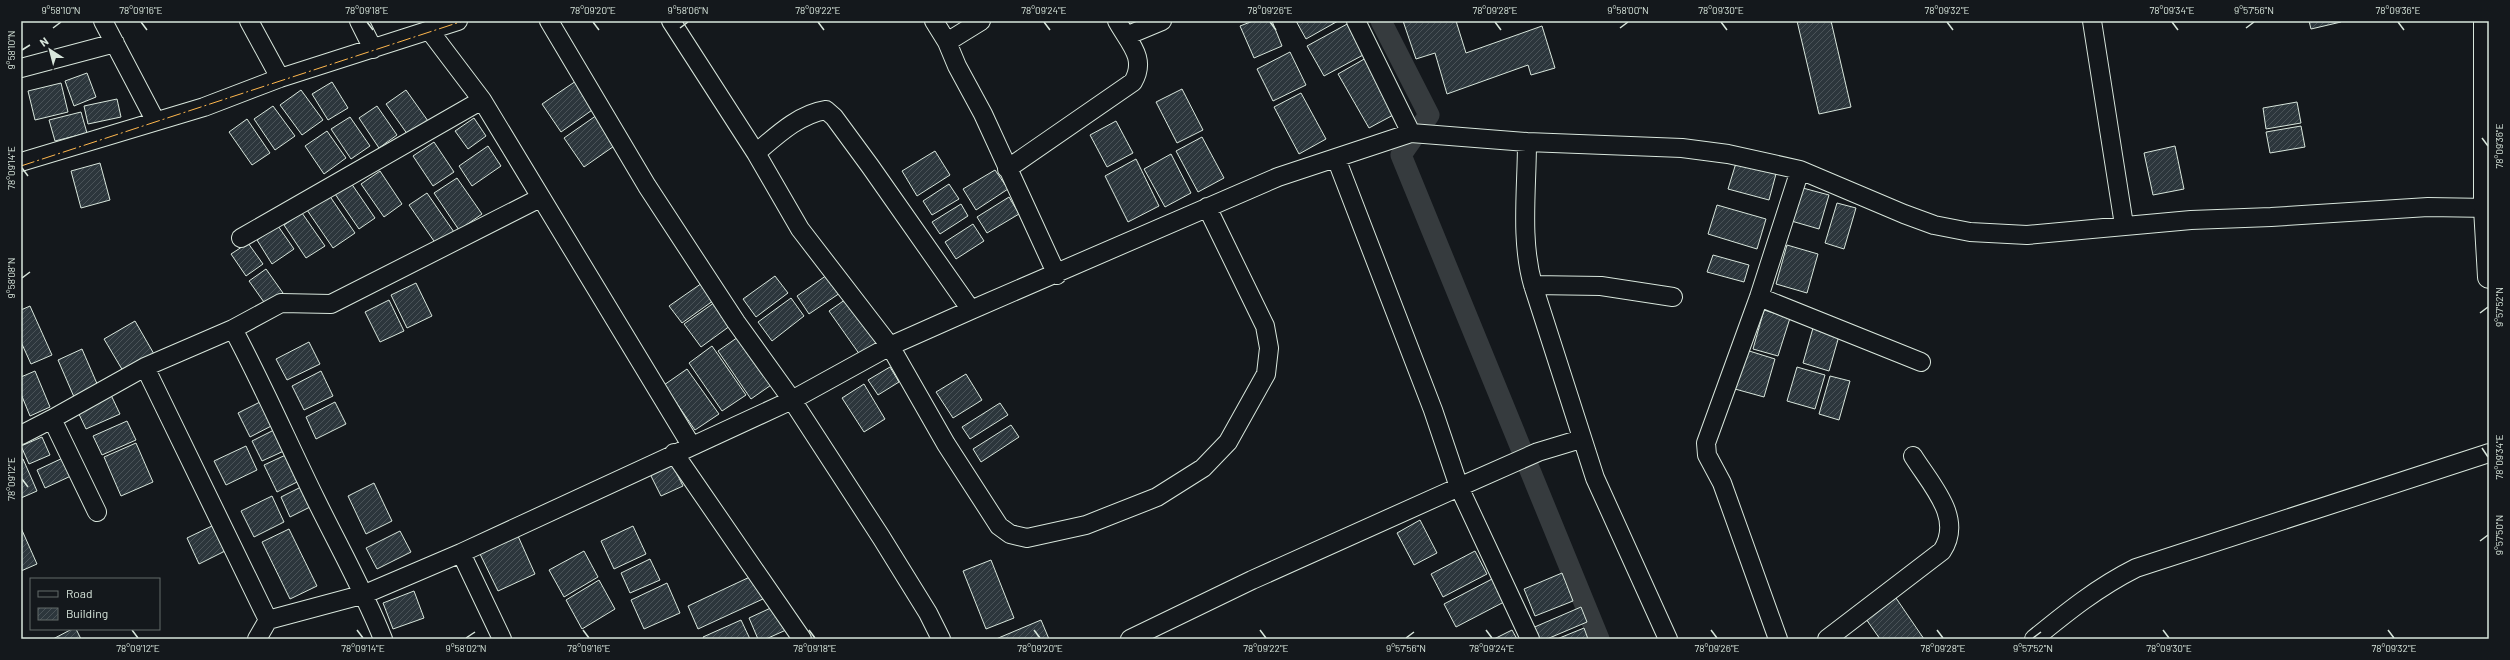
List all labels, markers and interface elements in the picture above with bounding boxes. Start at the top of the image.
text: 9°58'10"N [41,4,81,16]
text: 78°09'16"E [119,4,163,16]
text: 78°09'18"E [345,4,389,16]
text: 78°09'20"E [570,4,616,16]
text: 9°58'06"N [668,4,708,16]
text: 78°09'22"E [795,4,841,16]
text: 78°09'24"E [1021,4,1067,16]
text: 78°09'26"E [1247,4,1293,16]
text: 78°09'28"E [1472,4,1518,16]
text: 9°58'00"N [1607,4,1649,16]
text: 78°09'30"E [1698,4,1744,16]
text: 78°09'32"E [1924,4,1970,16]
text: 78°09'34"E [2149,4,2195,16]
text: 9°57'56"N [2234,4,2274,16]
text: 78°09'36"E [2376,4,2420,16]
text: 9°58'10"N [5,30,17,70]
north arrow [30,30,70,70]
text: N [37,34,51,49]
text: 78°09'36"E [2493,124,2505,168]
text: 78°09'14"E [5,146,17,190]
text: 9°58'08"N [5,258,17,298]
text: 9°57'52"N [2493,287,2505,327]
text: 78°09'34"E [2493,434,2505,480]
text: 78°09'12"E [5,457,17,501]
text: 9°57'50"N [2493,515,2505,555]
legend [30,578,160,630]
text: Road [66,586,93,600]
text: Building [66,606,108,620]
text: 78°09'12"E [116,642,160,654]
text: 78°09'14"E [341,642,385,654]
text: 9°58'02"N [445,642,487,654]
text: 78°09'16"E [567,642,611,654]
text: 78°09'18"E [793,642,837,654]
text: 78°09'20"E [1017,642,1063,654]
text: 78°09'22"E [1243,642,1289,654]
text: 9°57'56"N [1386,642,1426,654]
text: 78°09'24"E [1469,642,1515,654]
text: 78°09'26"E [1694,642,1740,654]
text: 78°09'28"E [1920,642,1966,654]
text: 9°57'52"N [2013,642,2053,654]
text: 78°09'30"E [2146,642,2192,654]
text: 78°09'32"E [2371,642,2417,654]

